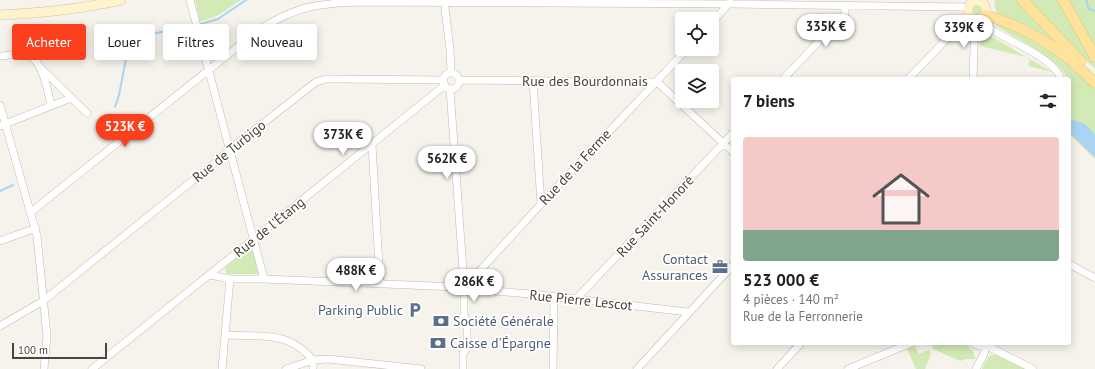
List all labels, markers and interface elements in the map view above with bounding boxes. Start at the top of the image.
map controls [675,12,719,108]
button: locate [675,12,719,56]
pin: 335K € [793,14,859,48]
pin: 339K € [931,15,997,49]
text: 335K € [806,18,846,35]
text: 339K € [944,19,984,36]
chip: Acheter [12,24,86,60]
chip: Louer [94,24,155,60]
chip: Filtres [163,24,229,60]
chip: Nouveau [237,24,317,60]
button: layers [675,64,719,108]
street label: Rue des Bourdonnais [522,72,648,90]
text: 7 biens [743,90,795,112]
icon: filters [1037,90,1059,112]
pin: 523K € [92,114,158,148]
street label: Rue de Turbigo [189,116,269,186]
text: 523K € [105,118,145,135]
pin: 373K € [310,122,376,156]
street label: Rue de la Ferme [535,125,615,209]
text: 373K € [323,126,363,143]
pin: 562K € [414,146,480,180]
text: 562K € [427,150,467,167]
icon: home [865,163,937,235]
street label: Rue Saint-Honoré [612,171,698,261]
street label: Rue de l'Étang [230,193,308,261]
place label: Contact Assurances [642,250,708,284]
pin: 488K € [323,258,389,292]
office icon: Contact Assurances [711,258,729,276]
text: 488K € [336,262,376,279]
pin: 286K € [441,269,507,303]
text: 523 000 € [743,269,819,291]
text: 286K € [454,273,494,290]
street label: Rue Pierre Lescot [529,286,634,314]
text: 4 pièces · 140 m² [743,291,839,308]
place label: Parking Public [318,301,403,319]
parking icon: Parking Public [406,301,424,319]
text: Rue de la Ferronnerie [743,308,863,325]
bank icon: Société Générale [432,312,450,330]
place label: Société Générale [453,312,554,330]
bank icon: Caisse d'Épargne [429,334,447,352]
place label: Caisse d'Épargne [450,334,551,352]
scale bar [12,341,107,360]
text: 100 m [18,343,48,357]

